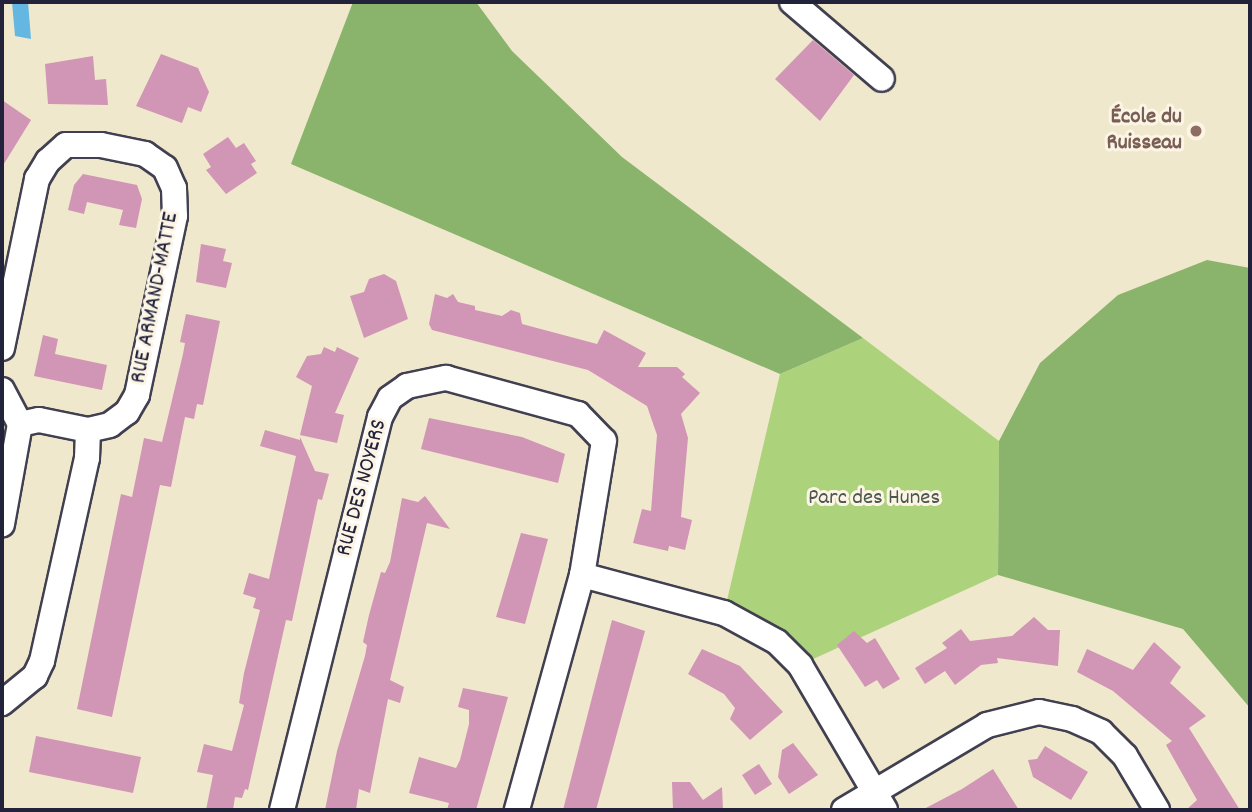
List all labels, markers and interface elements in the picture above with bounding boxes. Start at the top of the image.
place label: École du Ruisseau [1106,104,1182,158]
marker: École du Ruisseau [1188,123,1204,139]
street label: RUE ARMAND-MATTE [126,210,186,386]
street label: RUE DES NOYERS [331,417,395,559]
park label: Parc des Hunes [808,485,940,513]

